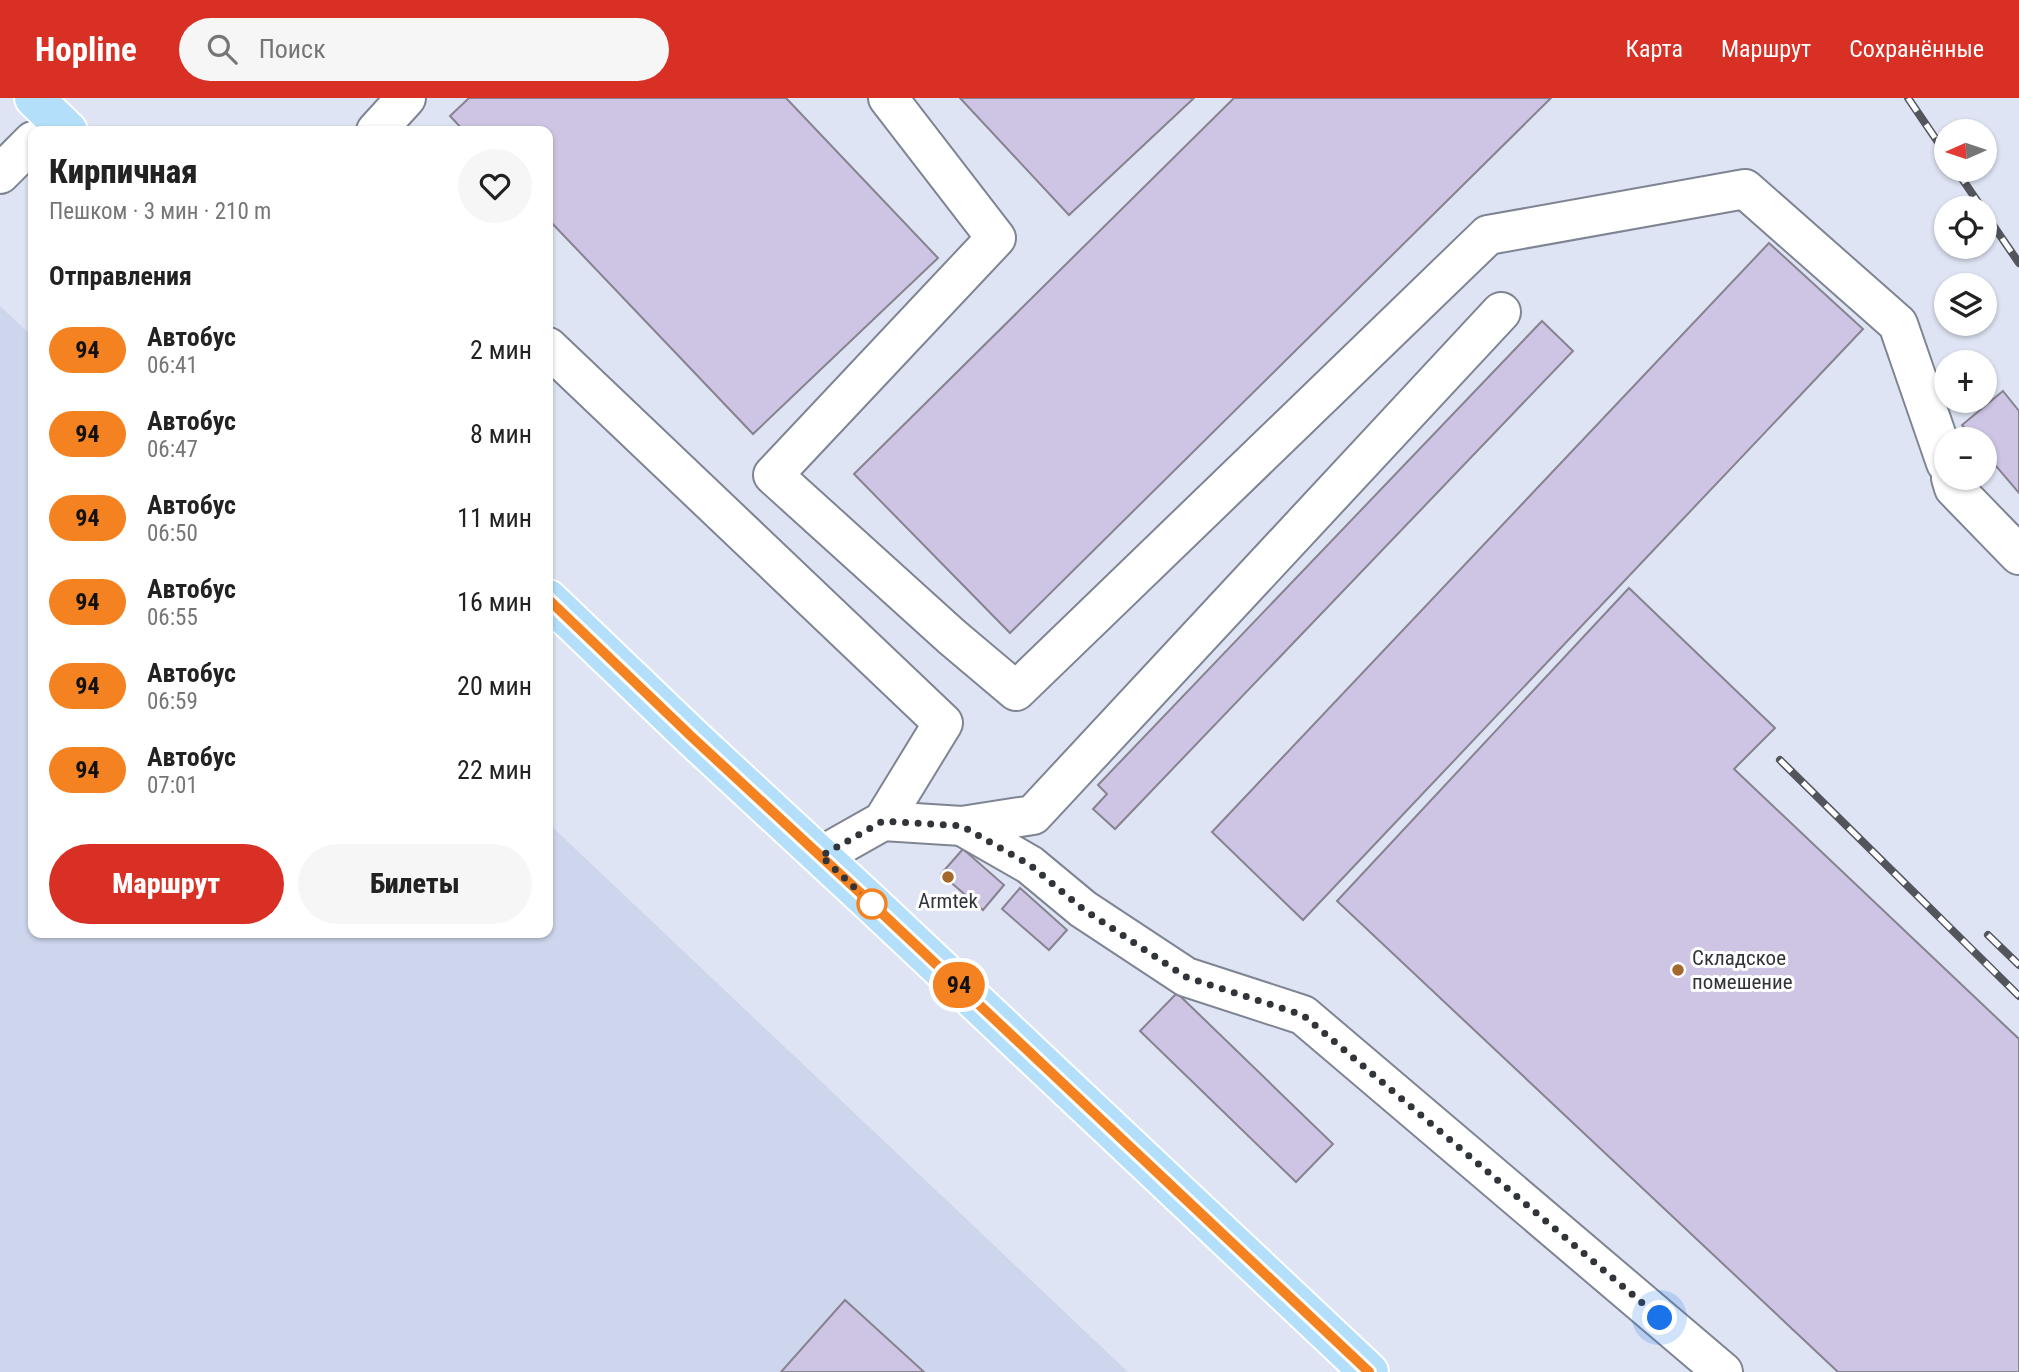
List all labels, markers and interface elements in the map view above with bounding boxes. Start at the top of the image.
search box [179,18,669,81]
text: Hopline [35,30,137,69]
icon: search [203,30,241,68]
text: Поиск [259,34,326,64]
text: Карта [1626,35,1683,63]
text: Маршрут [1721,35,1811,63]
text: Сохранённые [1849,35,1984,63]
north arrow [1934,119,1997,182]
map controls [1934,119,1997,490]
button: heart [458,149,532,223]
text: Кирпичная [49,152,198,191]
button: locate [1934,196,1997,259]
text: Пешком · 3 мин · 210 m [49,198,271,225]
text: Отправления [49,261,192,291]
button: layers [1934,273,1997,336]
text: Автобус [147,322,236,352]
text: 2 мин [470,335,532,365]
text: 94 [75,336,100,364]
button: + [1934,350,1997,413]
text: 06:41 [147,352,198,379]
text: Автобус [147,406,236,436]
text: 8 мин [470,419,532,449]
text: 94 [75,420,100,448]
button: − [1934,427,1997,490]
text: 06:47 [147,436,198,463]
text: Автобус [147,490,236,520]
text: 11 мин [457,503,532,533]
text: 94 [75,504,100,532]
text: 06:50 [147,520,198,547]
text: Автобус [147,574,236,604]
text: 16 мин [457,587,532,617]
text: 94 [75,588,100,616]
text: 06:55 [147,604,198,631]
text: Автобус [147,658,236,688]
text: 20 мин [457,671,532,701]
text: 94 [75,672,100,700]
text: 06:59 [147,688,198,715]
text: Автобус [147,742,236,772]
text: 22 мин [457,755,532,785]
text: 94 [75,756,100,784]
text: 07:01 [147,772,198,799]
button: Маршрут [49,844,284,924]
button: Билеты [298,844,532,924]
marker: Armtek [940,869,956,885]
unlabelled marker [857,889,887,919]
place label: Armtek [918,889,978,913]
place label: Складское помешение [1692,946,1793,994]
line badge: 94 [928,962,990,1008]
marker: Складское помешение [1670,962,1686,978]
text: 94 [947,971,971,999]
your location [1642,1300,1677,1335]

